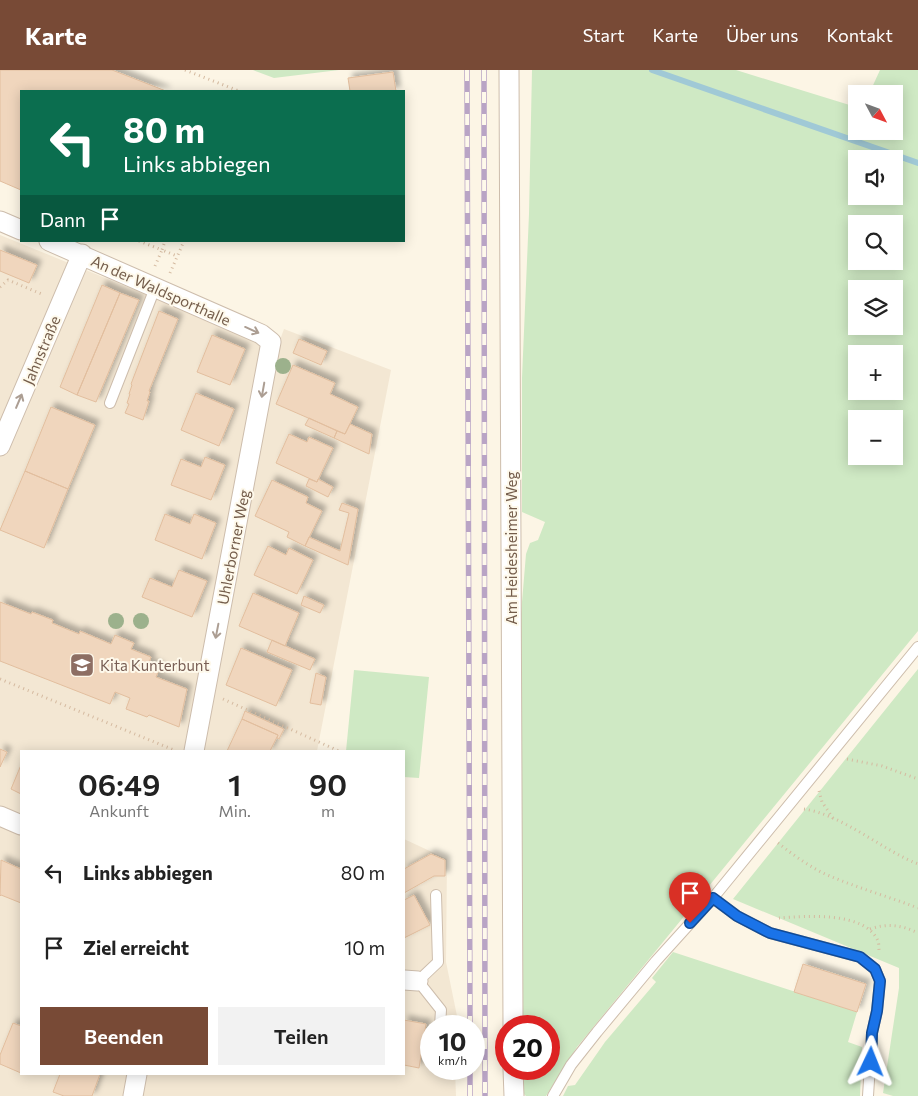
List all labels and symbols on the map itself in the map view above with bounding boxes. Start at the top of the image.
north arrow [848,85,902,140]
street label: An der Waldsporthalle [88,251,234,329]
street label: Jahnstraße [18,313,64,387]
one-way arrow [244,325,259,335]
one-way arrow [257,382,267,398]
one-way arrow [15,394,25,409]
street label: Am Heidesheimer Weg [502,471,520,625]
street label: Uhlerborner Weg [213,488,253,606]
one-way arrow [212,623,222,639]
school or university icon: Kita Kunterbunt [69,652,95,678]
place label: Kita Kunterbunt [100,656,210,674]
pin [669,872,711,923]
speed limit sign: 20 [495,1015,560,1080]
position arrow [844,1035,896,1087]

